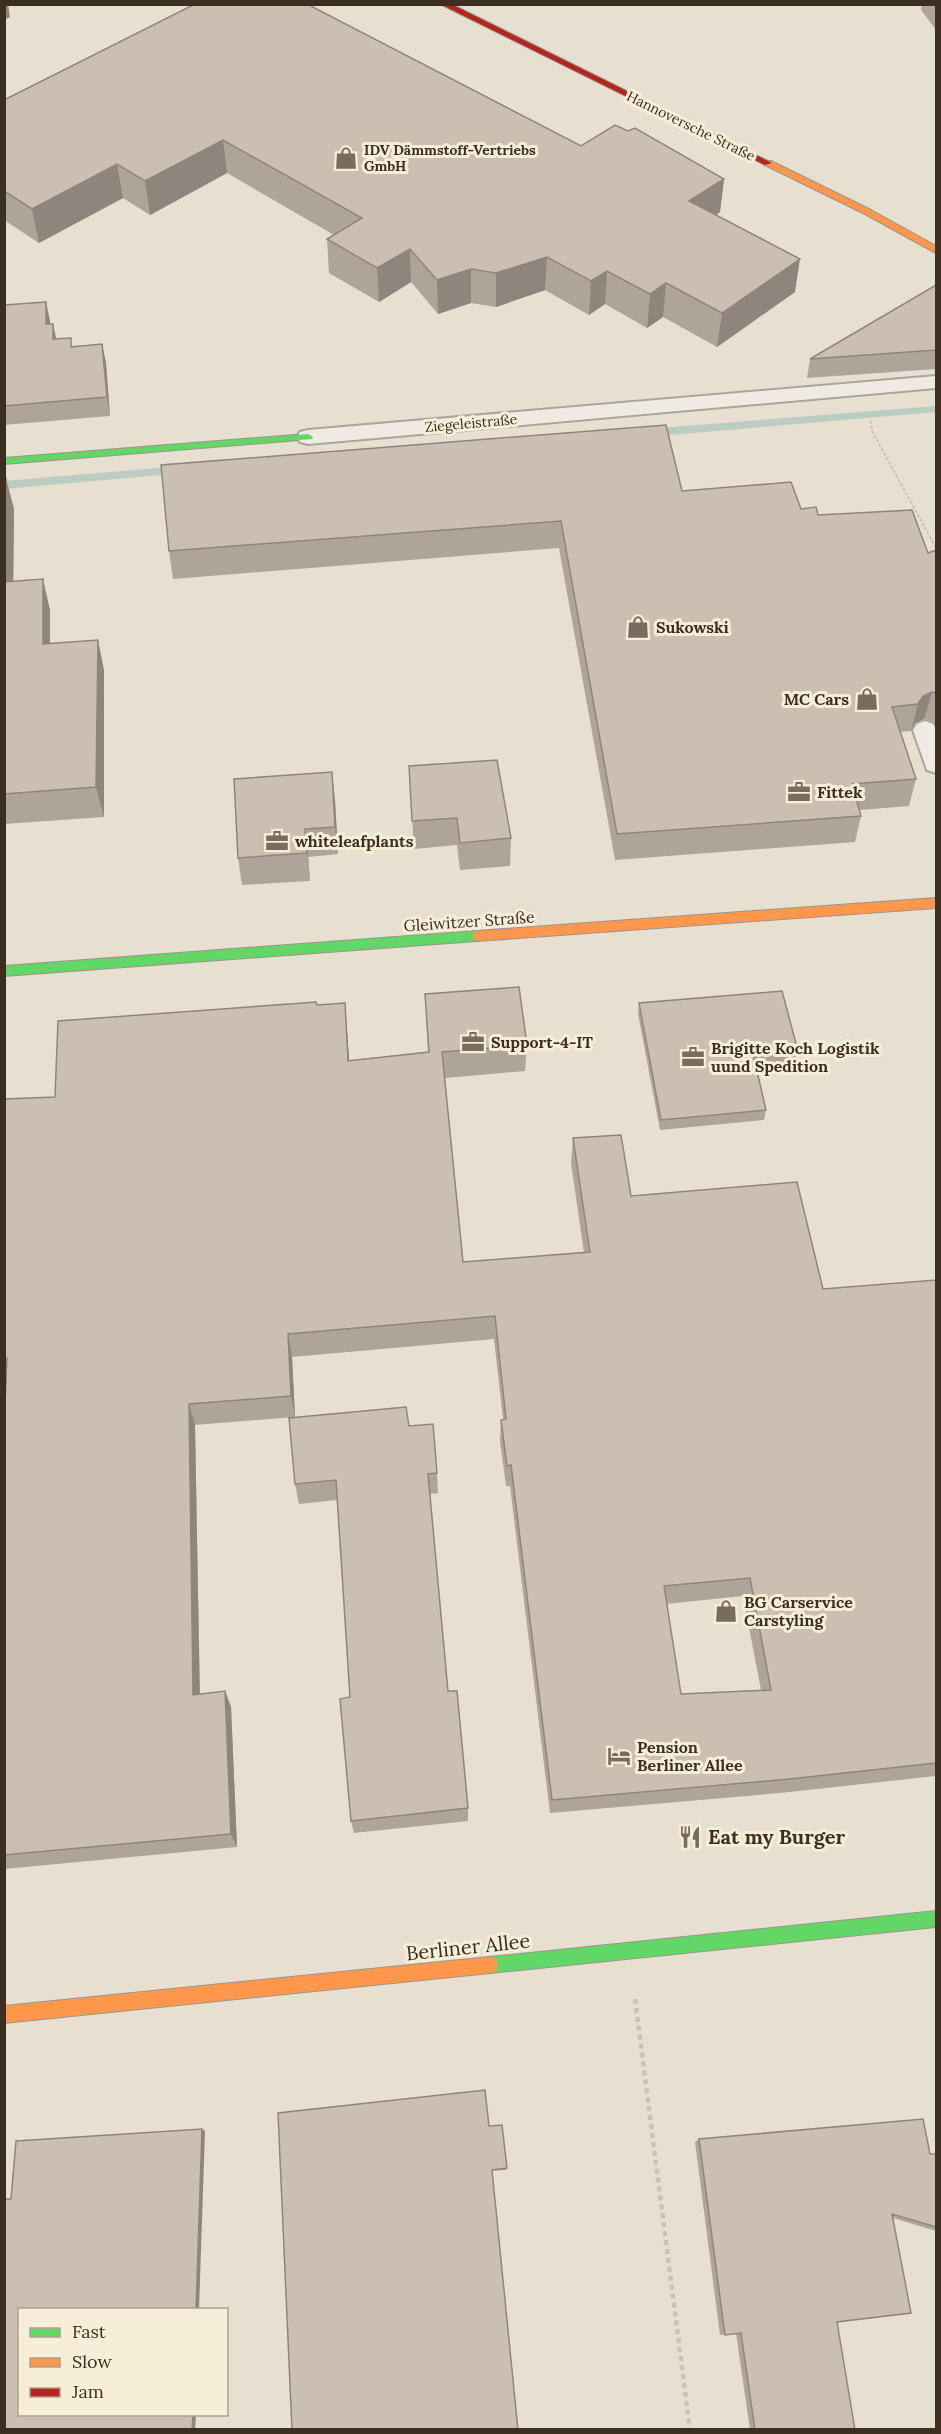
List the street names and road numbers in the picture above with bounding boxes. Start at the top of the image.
street label: Hannoversche Straße [624,87,759,165]
street label: Ziegeleistraße [424,410,518,436]
street label: Gleiwitzer Straße [403,906,535,936]
street label: Berliner Allee [405,1928,531,1965]

